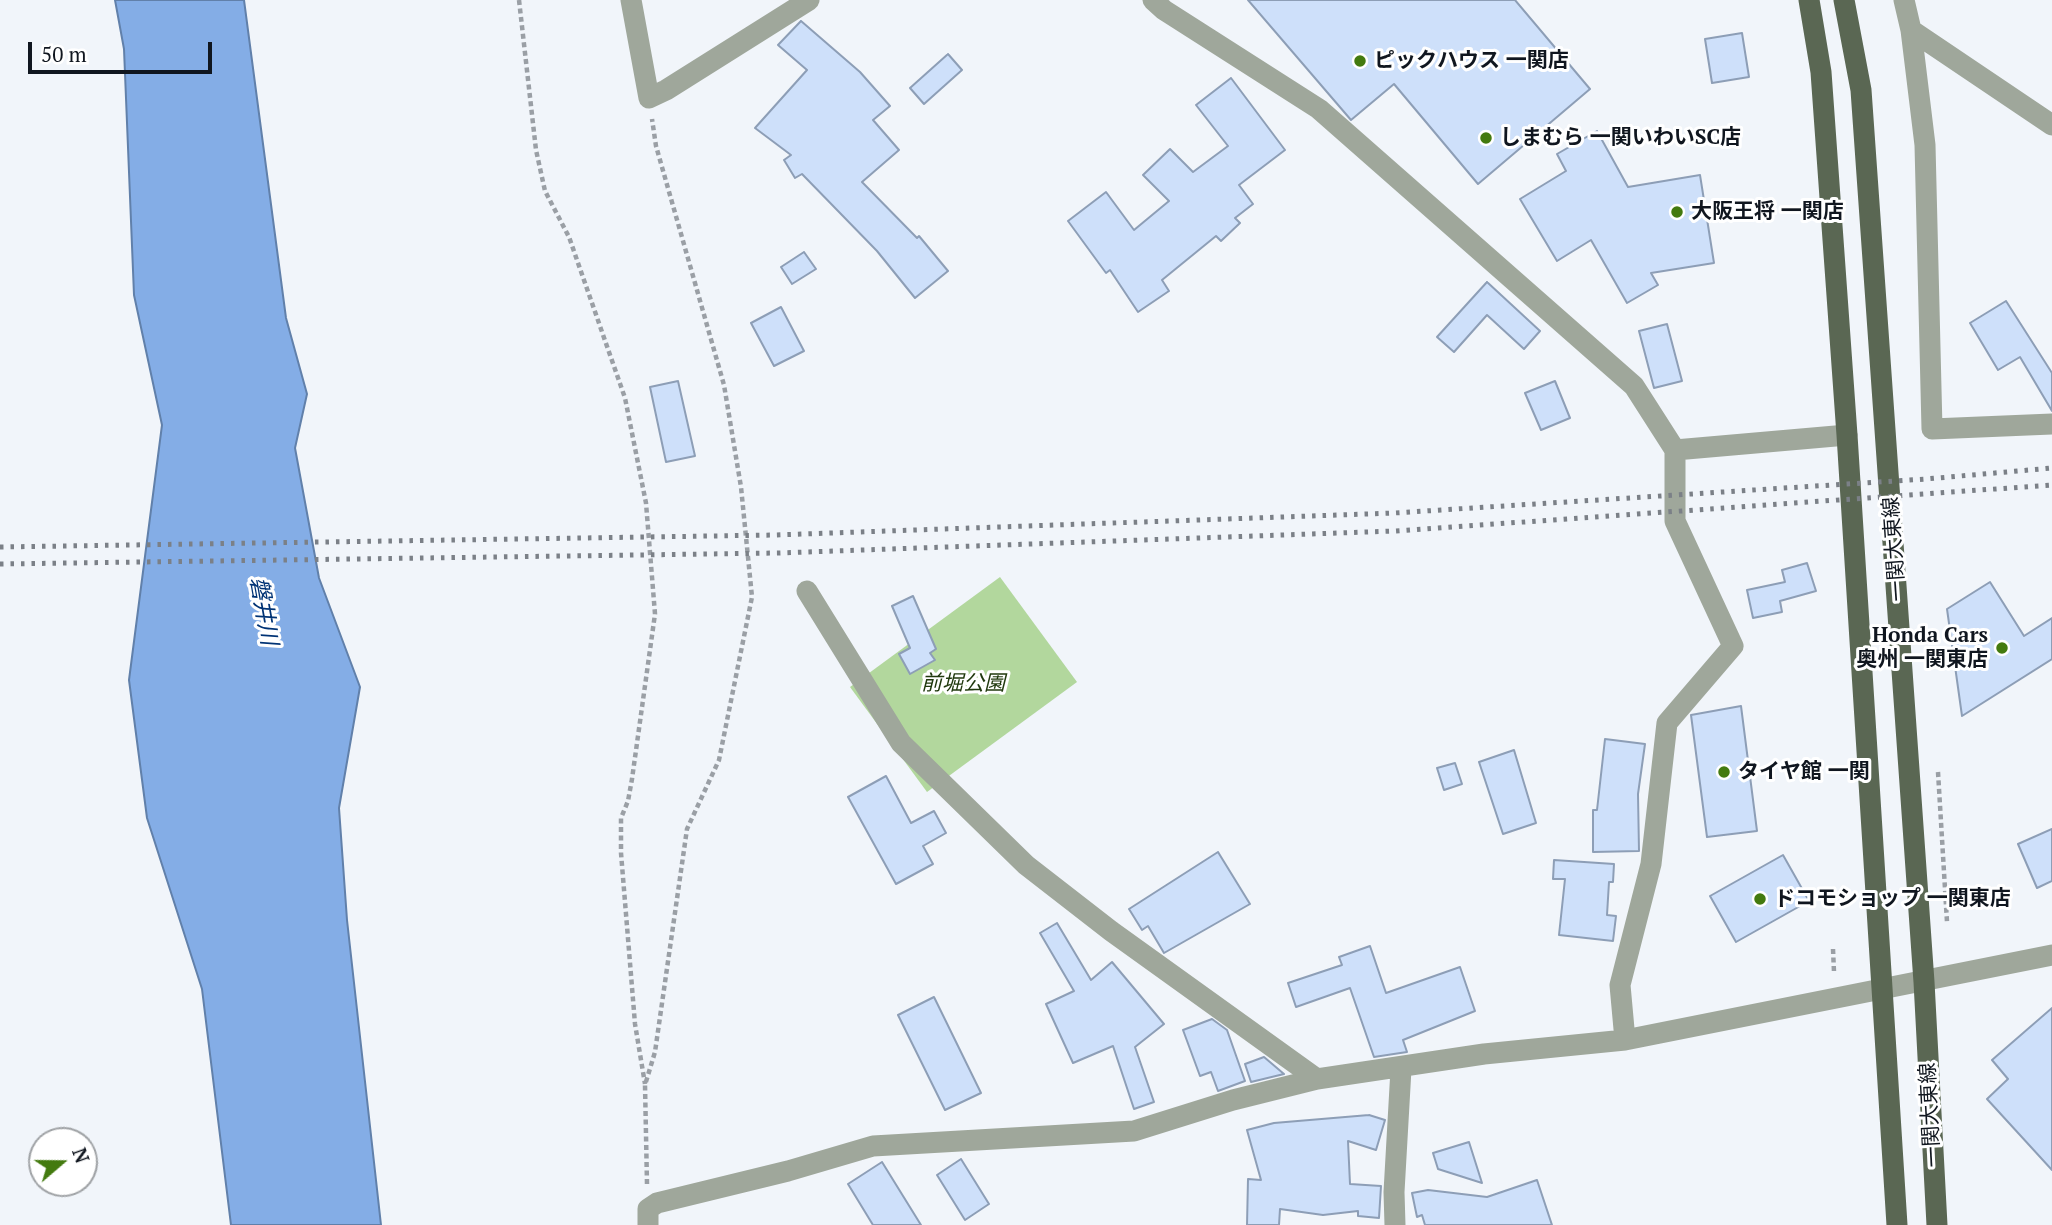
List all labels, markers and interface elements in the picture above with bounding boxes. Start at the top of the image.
scale bar [32,28,215,72]
text: 50 m [41,40,87,68]
place label: ピックハウス 一関店 [1374,48,1569,74]
marker: ピックハウス 一関店 [1352,53,1368,69]
place label: しまむら 一関いわいSC店 [1500,125,1741,151]
marker: しまむら 一関いわいSC店 [1478,130,1494,146]
place label: 大阪王将 一関店 [1691,199,1844,225]
marker: 大阪王将 一関店 [1669,204,1685,220]
street label: 一関大東線 [1879,496,1911,602]
water label: 磐井川 [243,575,283,647]
place label: Honda Cars 奥州 一関東店 [1856,623,1988,673]
marker: Honda Cars 奥州 一関東店 [1994,640,2010,656]
park label: 前堀公園 [921,671,1005,697]
place label: タイヤ館 一関 [1738,759,1870,785]
marker: タイヤ館 一関 [1716,764,1732,780]
place label: ドコモショップ 一関東店 [1774,886,2011,912]
marker: ドコモショップ 一関東店 [1752,891,1768,907]
street label: 一関大東線 [1916,1062,1946,1168]
north arrow [28,1127,98,1197]
text: N [67,1144,96,1166]

